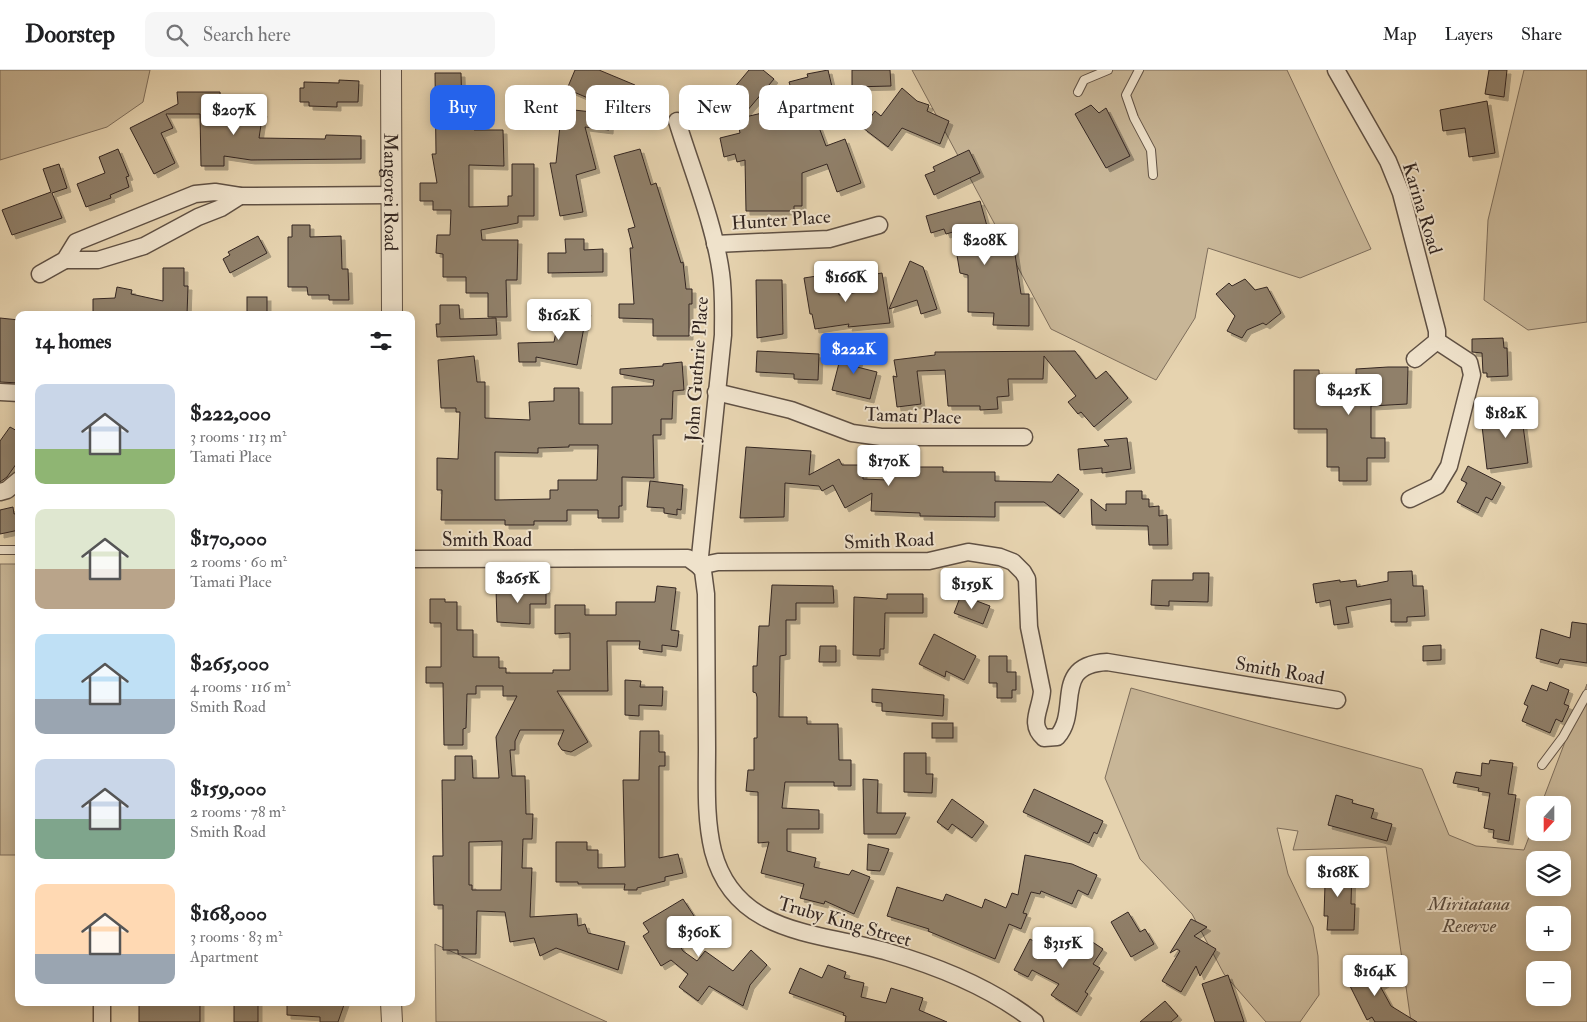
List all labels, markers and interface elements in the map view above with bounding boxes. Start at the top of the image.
search box [145,12,495,57]
text: Doorstep [25,19,115,50]
icon: search [163,21,191,49]
text: Search here [203,23,291,47]
text: Map [1383,23,1417,46]
text: Layers [1445,23,1493,46]
text: Share [1521,23,1562,46]
chip: Buy [430,85,495,130]
chip: Rent [505,85,576,130]
chip: Filters [586,85,669,130]
chip: New [679,85,749,130]
chip: Apartment [759,85,872,130]
pin: $207K [199,93,269,136]
text: $207K [212,100,256,120]
street label: Mangorei Road [378,133,403,252]
street label: Karina Road [1397,160,1448,258]
street label: Hunter Place [731,205,832,235]
pin: $208K [950,224,1020,266]
text: $208K [963,230,1007,250]
pin: $166K [811,260,881,303]
text: $166K [825,267,867,287]
street label: John Guthrie Place [680,296,714,443]
pin: $162K [524,298,594,341]
text: $162K [538,305,580,325]
icon: filters [367,327,395,355]
text: 14 homes [35,328,112,355]
pin: $222K [819,332,889,375]
text: $222K [832,339,876,359]
pin: $425K [1314,374,1384,416]
text: $425K [1327,380,1371,400]
pin: $182K [1471,396,1541,439]
text: $222,000 [190,400,271,427]
street label: Tamati Place [864,402,962,430]
text: $182K [1485,403,1527,423]
icon: home [75,404,135,464]
text: 3 rooms · 113 m² [190,427,286,447]
pin: $170K [854,444,924,487]
text: Tamati Place [190,447,272,467]
text: $170K [868,451,910,471]
text: $170,000 [190,525,267,552]
street label: Smith Road [844,527,935,555]
street label: Smith Road [442,528,533,552]
icon: home [75,529,135,589]
text: 2 rooms · 60 m² [190,552,287,572]
pin: $265K [483,562,553,604]
text: $265K [496,568,540,588]
pin: $159K [937,568,1007,610]
text: Tamati Place [190,572,272,592]
text: $159K [951,574,993,594]
text: $265,000 [190,650,269,677]
street label: Smith Road [1233,651,1327,691]
icon: home [75,654,135,714]
text: 4 rooms · 116 m² [190,677,291,697]
text: Smith Road [190,697,266,717]
text: $159,000 [190,775,267,802]
icon: home [75,779,135,839]
north arrow [1526,796,1571,841]
map controls [1526,796,1571,1006]
text: 2 rooms · 78 m² [190,802,286,822]
text: Smith Road [190,822,266,842]
button: layers [1526,851,1571,896]
pin: $168K [1303,856,1373,898]
text: $168K [1317,862,1359,882]
street label: Truby King Street [775,891,914,952]
park label: Miritatana Reserve [1427,892,1510,938]
text: $168,000 [190,900,267,927]
icon: home [75,904,135,964]
button: + [1526,906,1571,951]
pin: $360K [664,916,734,958]
text: $360K [678,922,720,942]
pin: $315K [1028,926,1098,969]
text: 3 rooms · 83 m² [190,927,283,947]
text: $315K [1043,933,1083,953]
text: Apartment [190,947,258,967]
pin: $164K [1340,954,1410,997]
text: $164K [1354,961,1396,981]
button: − [1526,961,1571,1006]

